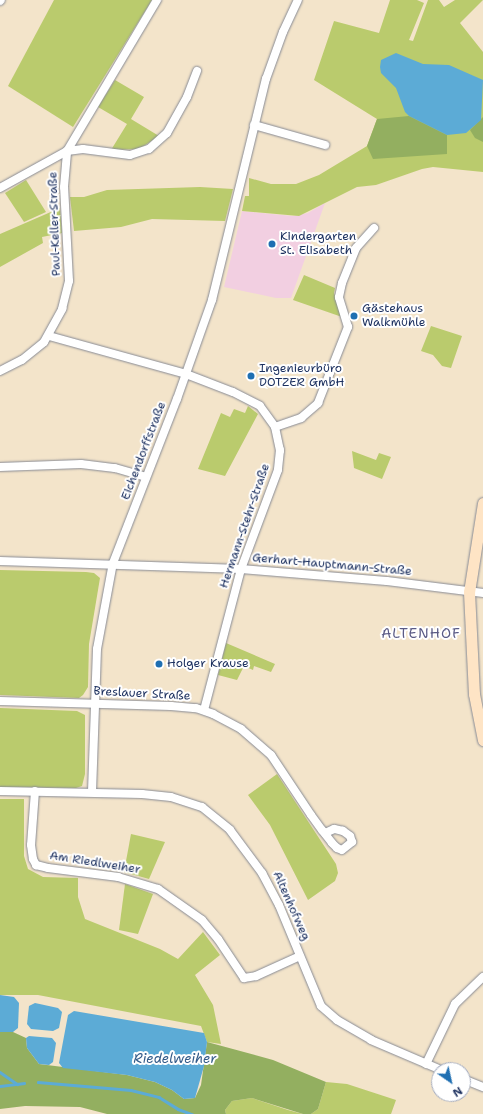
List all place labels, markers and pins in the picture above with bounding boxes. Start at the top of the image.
place label: Kindergarten St. Elisabeth [280,230,356,258]
marker: Kindergarten St. Elisabeth [267,239,277,249]
place label: Gästehaus Walkmühle [362,302,426,330]
marker: Gästehaus Walkmühle [349,311,359,321]
place label: Ingenieurbüro DOTZER GmbH [259,362,344,390]
marker: Ingenieurbüro DOTZER GmbH [246,371,256,381]
place label: Holger Krause [167,657,249,671]
marker: Holger Krause [154,659,164,669]

